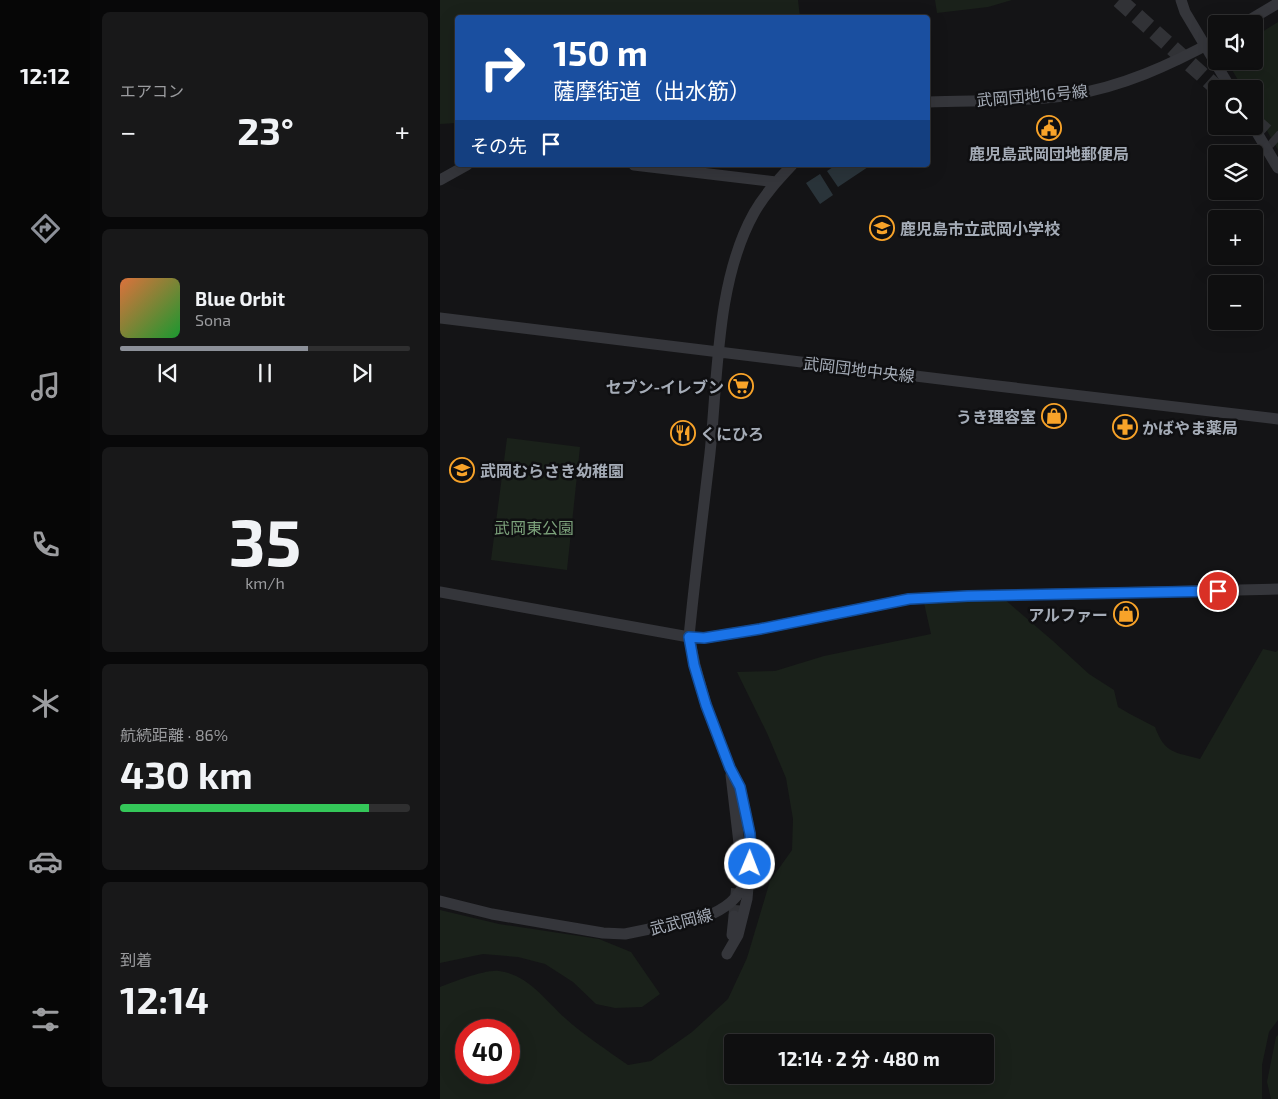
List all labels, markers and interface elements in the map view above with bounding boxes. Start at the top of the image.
map controls [1208,15,1263,330]
button: sound [1208,15,1263,70]
text: 150 m [553,31,648,73]
icon: right [470,35,535,100]
text: 12:12 [20,62,70,88]
text: 薩摩街道（出水筋） [553,77,751,103]
button: search [1208,80,1263,135]
text: エアコン [120,81,184,100]
street label: 武岡団地16号線 [976,81,1088,109]
text: 23° [237,107,294,153]
text: − [120,114,136,148]
text: + [395,114,410,148]
public building icon: 鹿児島武岡団地郵便局 [1036,115,1062,141]
icon: arrive [537,130,565,158]
text: その先 [470,134,527,157]
place label: 鹿児島武岡団地郵便局 [969,144,1129,163]
button: layers [1208,145,1263,200]
button: + [1208,210,1263,265]
icon: directions [28,211,63,246]
school or university icon: 鹿児島市立武岡小学校 [869,215,895,241]
place label: 鹿児島市立武岡小学校 [900,219,1060,238]
button: − [1208,275,1263,330]
text: Blue Orbit [195,287,285,310]
text: Sona [195,310,231,329]
street label: 武岡団地中央線 [802,353,916,385]
icon: previous [154,359,182,387]
icon: pause [251,359,279,387]
icon: next [348,359,376,387]
icon: music [28,369,63,404]
supermarket icon: セブン-イレブン [728,373,754,399]
place label: セブン-イレブン [605,377,724,396]
shop icon: うき理容室 [1041,403,1067,429]
place label: うき理容室 [956,407,1036,426]
pharmacy icon: かばやま薬局 [1112,414,1138,440]
place label: かばやま薬局 [1142,418,1238,437]
restaurant icon: くにひろ [670,420,696,446]
place label: くにひろ [700,424,764,443]
school or university icon: 武岡むらさき幼稚園 [449,457,475,483]
place label: 武岡むらさき幼稚園 [480,461,624,480]
text: 35 [229,501,301,579]
park label: 武岡東公園 [494,518,574,537]
icon: phone [28,527,63,562]
pin [1197,570,1239,612]
text: km/h [245,573,285,592]
icon: arrive [1204,577,1232,605]
shop icon: アルファー [1113,601,1139,627]
place label: アルファー [1028,605,1108,624]
icon: climate [28,686,63,721]
text: 航続距離 · 86% [120,725,228,744]
text: 430 km [120,751,253,797]
position arrow [723,837,775,889]
icon: car [28,844,63,879]
street label: 武武岡線 [648,904,714,938]
text: 到着 [120,950,152,969]
text: 12:14 [120,976,209,1022]
icon: filters [28,1002,63,1037]
speed limit sign: 40 [455,1019,520,1084]
text: 12:14 · 2 分 · 480 m [778,1047,940,1070]

